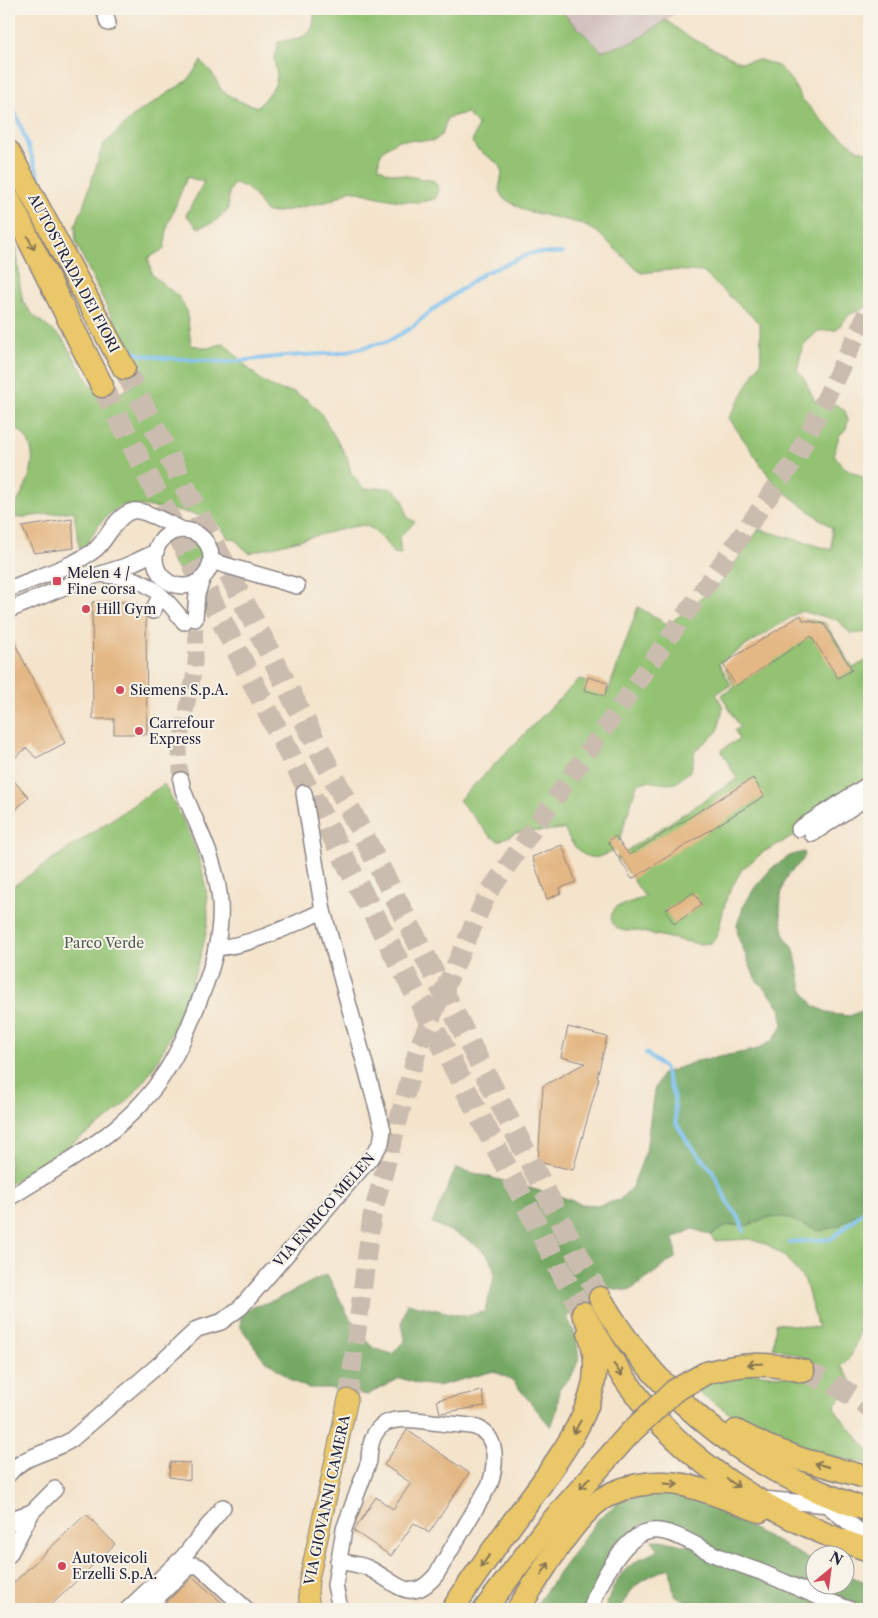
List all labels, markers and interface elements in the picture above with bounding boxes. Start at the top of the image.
street label: AUTOSTRADA DEI FIORI [24,189,124,356]
one-way arrow [26,236,36,251]
place label: Melen 4 / Fine corsa [67,564,137,598]
marker: Melen 4 / Fine corsa [51,575,63,587]
place label: Hill Gym [96,600,156,618]
marker: Hill Gym [80,603,92,615]
place label: Siemens S.p.A. [130,681,228,699]
marker: Siemens S.p.A. [114,684,126,696]
place label: Carrefour Express [149,714,215,748]
marker: Carrefour Express [133,725,145,737]
park label: Parco Verde [64,934,144,952]
street label: VIA ENRICO MELEN [269,1149,379,1272]
one-way arrow [747,1359,764,1369]
one-way arrow [613,1362,623,1376]
street label: VIA GIOVANNI CAMERA [300,1413,354,1588]
one-way arrow [571,1419,581,1434]
one-way arrow [815,1460,831,1469]
one-way arrow [579,1476,590,1489]
one-way arrow [726,1478,740,1488]
one-way arrow [663,1479,679,1489]
north arrow [806,1546,856,1596]
text: N [827,1548,846,1569]
place label: Autoveicoli Erzelli S.p.A. [71,1549,157,1583]
one-way arrow [480,1554,490,1568]
marker: Autoveicoli Erzelli S.p.A. [56,1560,68,1572]
one-way arrow [540,1562,550,1576]

